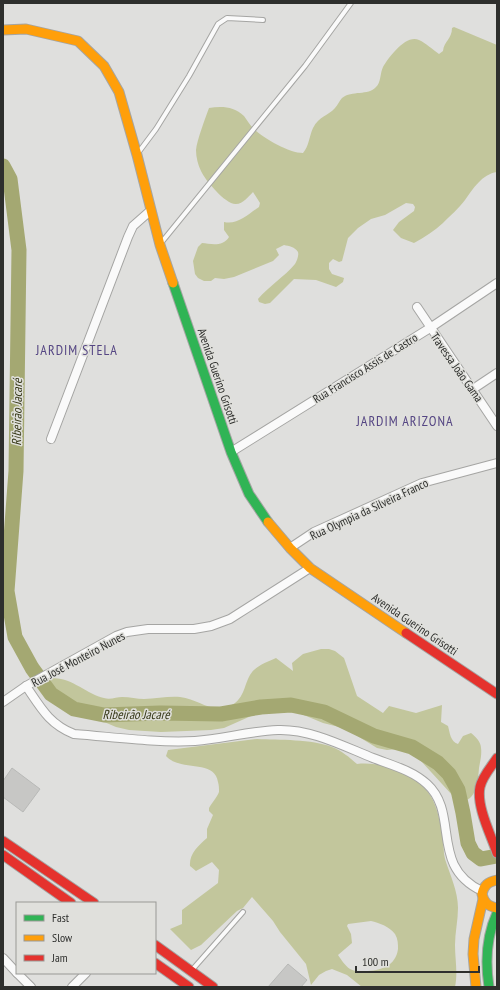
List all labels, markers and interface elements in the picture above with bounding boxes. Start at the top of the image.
street label: Avenida Guerino Grisotti [195,326,241,426]
street label: Travessa João Gama [428,329,487,405]
street label: Rua Francisco Assis de Castro [310,330,420,406]
district label: JARDIM STELA [35,341,118,359]
water label: Ribeirão Jacaré [8,377,26,446]
district label: JARDIM ARIZONA [355,412,454,430]
street label: Rua Olympia da Silveira Franco [308,475,430,543]
street label: Avenida Guerino Grisotti [369,590,461,658]
street label: Rua José Monteiro Nunes [29,628,127,690]
water label: Ribeirão Jacaré [102,706,171,723]
legend [16,902,156,974]
text: Fast [52,910,70,925]
text: Slow [52,930,73,945]
scale bar [356,948,479,974]
text: Jam [51,950,68,965]
text: 100 m [362,954,389,969]

